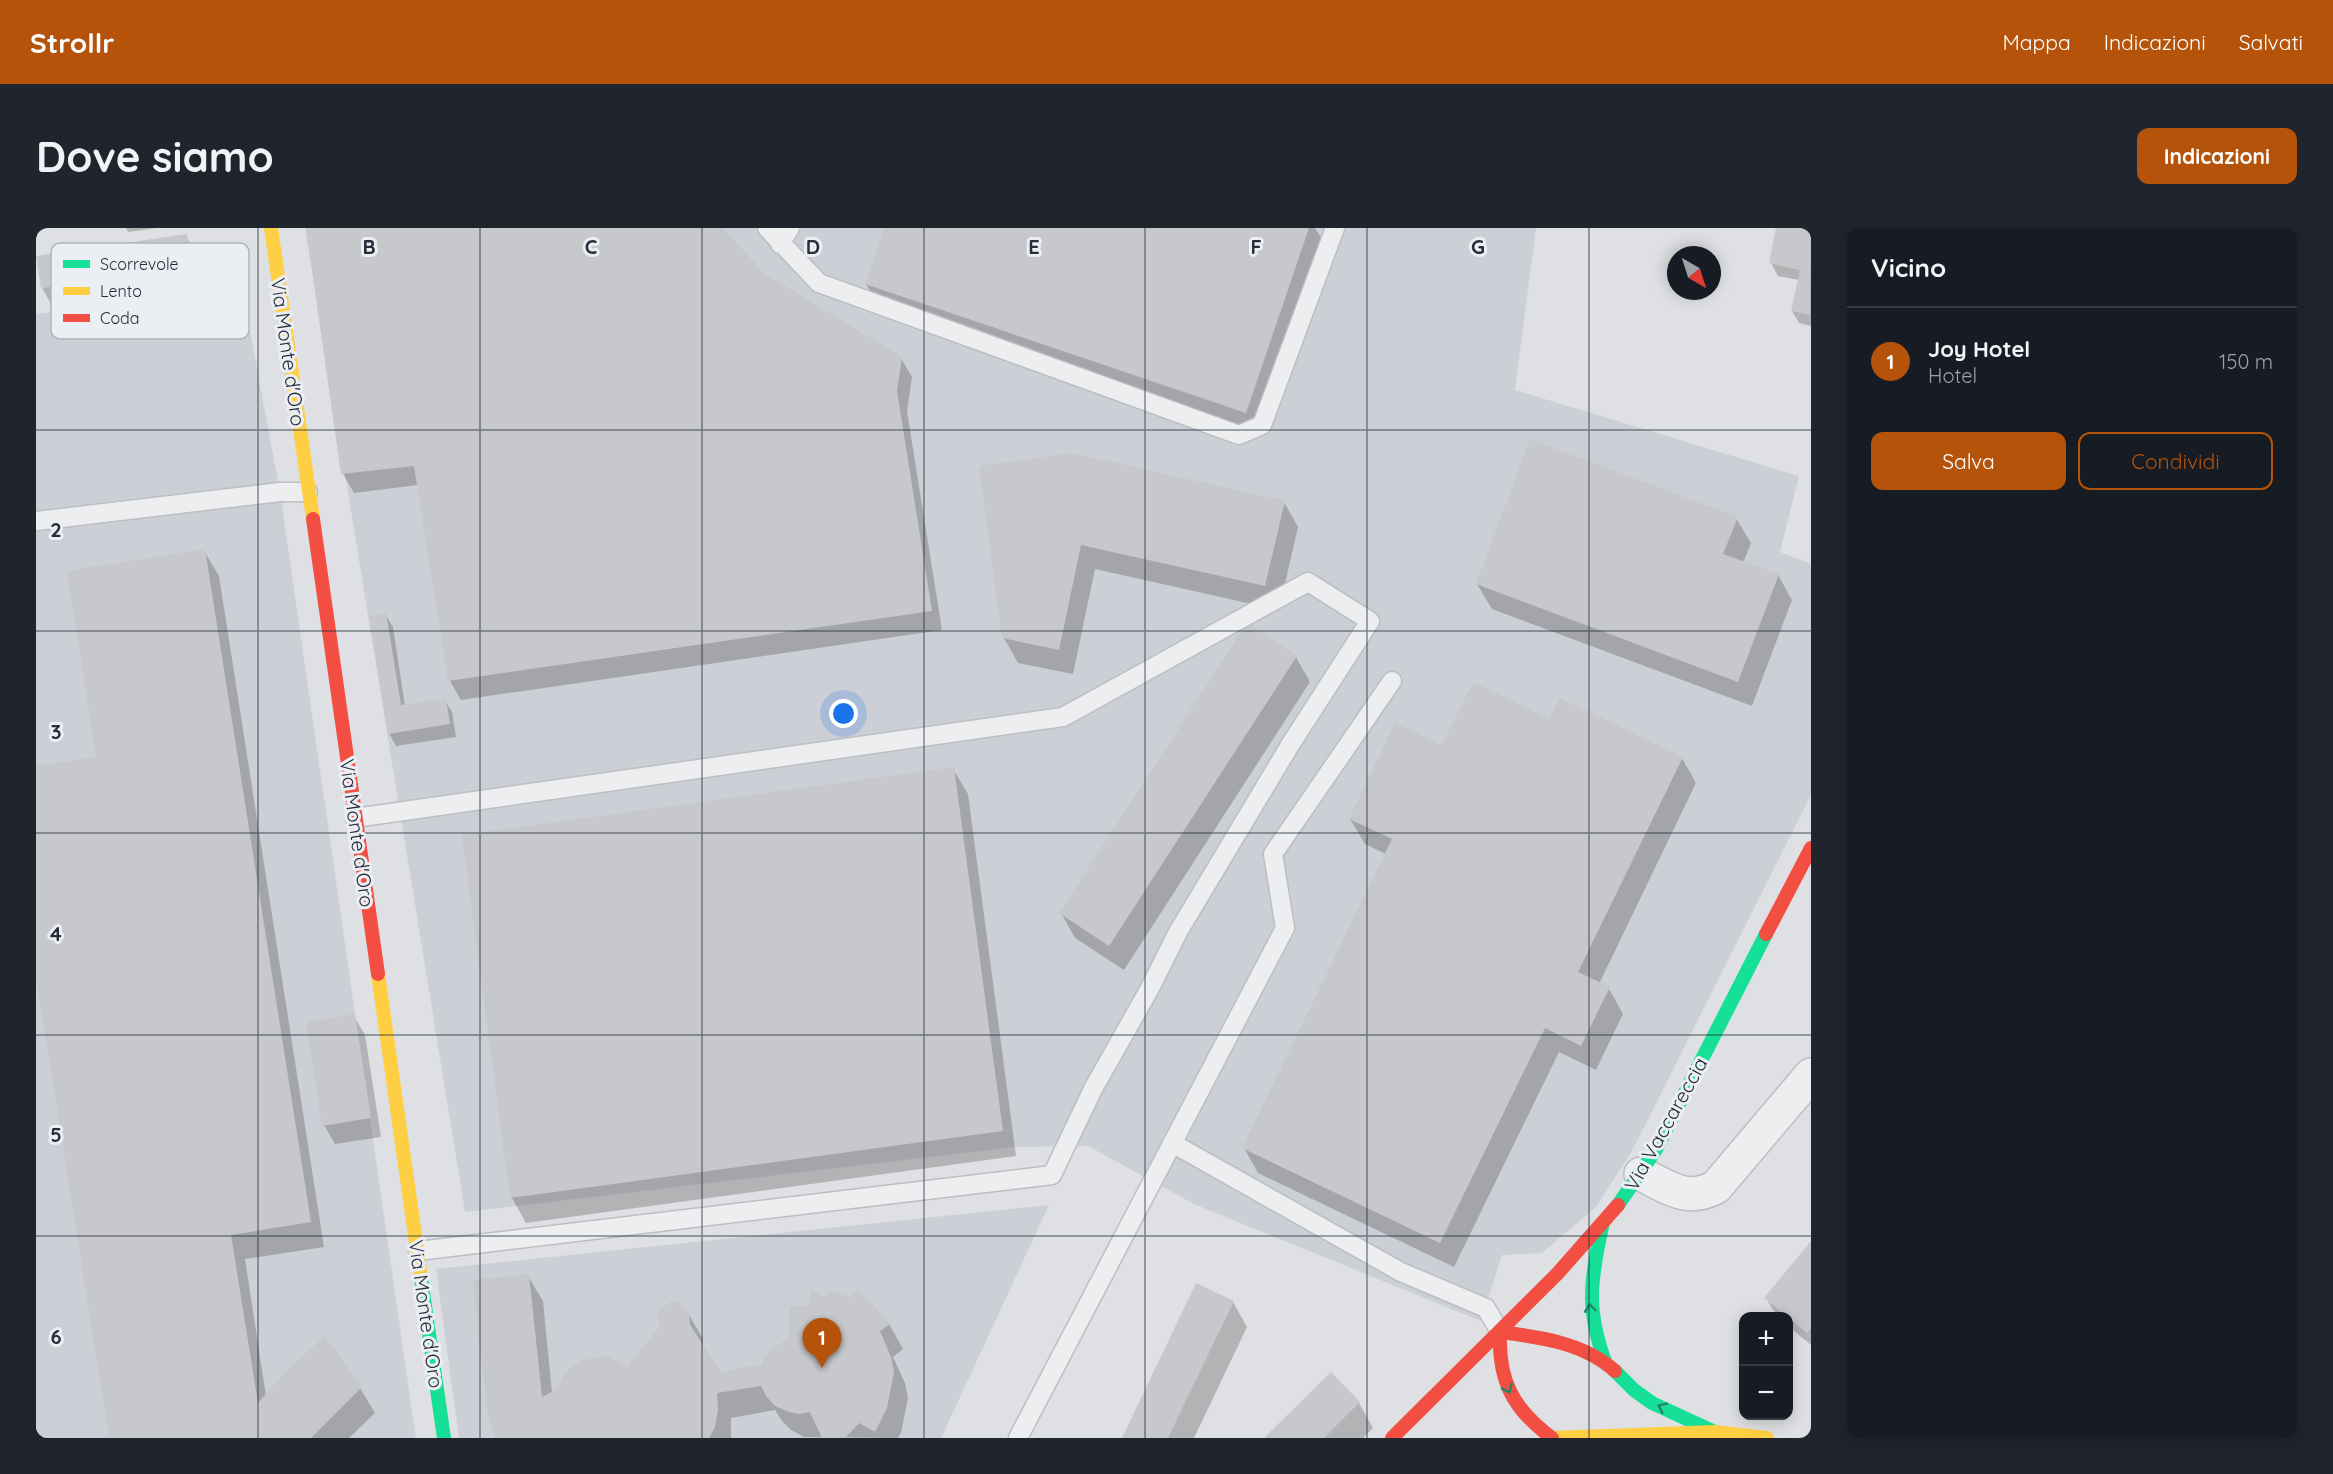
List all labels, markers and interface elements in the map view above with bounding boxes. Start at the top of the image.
text: Strollr [30,25,114,60]
text: Mappa [2002,29,2071,55]
text: Indicazioni [2104,29,2206,55]
text: Salvati [2239,29,2303,55]
button: Indicazioni [2137,128,2297,184]
text: Dove siamo [36,130,274,183]
text: B [362,234,376,259]
text: C [585,234,598,259]
text: D [806,234,820,259]
text: E [1028,234,1040,259]
text: F [1250,234,1262,259]
text: G [1471,234,1485,259]
legend [51,243,249,339]
north arrow [1667,246,1721,300]
text: Vicino [1871,251,1946,284]
text: Scorrevole [100,254,178,274]
street label: Via Monte d'Oro [266,276,311,428]
text: Lento [100,281,142,301]
text: Coda [100,308,140,328]
text: Joy Hotel [1928,335,2030,363]
text: 1 [1887,349,1894,374]
text: 150 m [2219,349,2273,374]
text: Hotel [1928,363,1977,388]
button: Salva [1871,432,2066,490]
button: Condividi [2078,432,2273,490]
text: 2 [50,517,62,542]
your location [829,699,858,728]
text: 3 [51,719,61,744]
street label: Via Monte d'Oro [335,757,380,909]
text: 4 [50,921,62,946]
street label: Via Vaccareccia [1619,1053,1713,1195]
text: 5 [50,1122,62,1147]
street label: Via Monte d'Oro [404,1238,449,1390]
one-way arrow [1585,1303,1597,1313]
map controls [1739,1312,1793,1420]
button: + [1739,1312,1793,1366]
pin: 1 [802,1318,842,1368]
text: 6 [50,1324,62,1349]
button: − [1739,1366,1793,1420]
one-way arrow [1500,1383,1512,1394]
one-way arrow [1658,1402,1669,1414]

